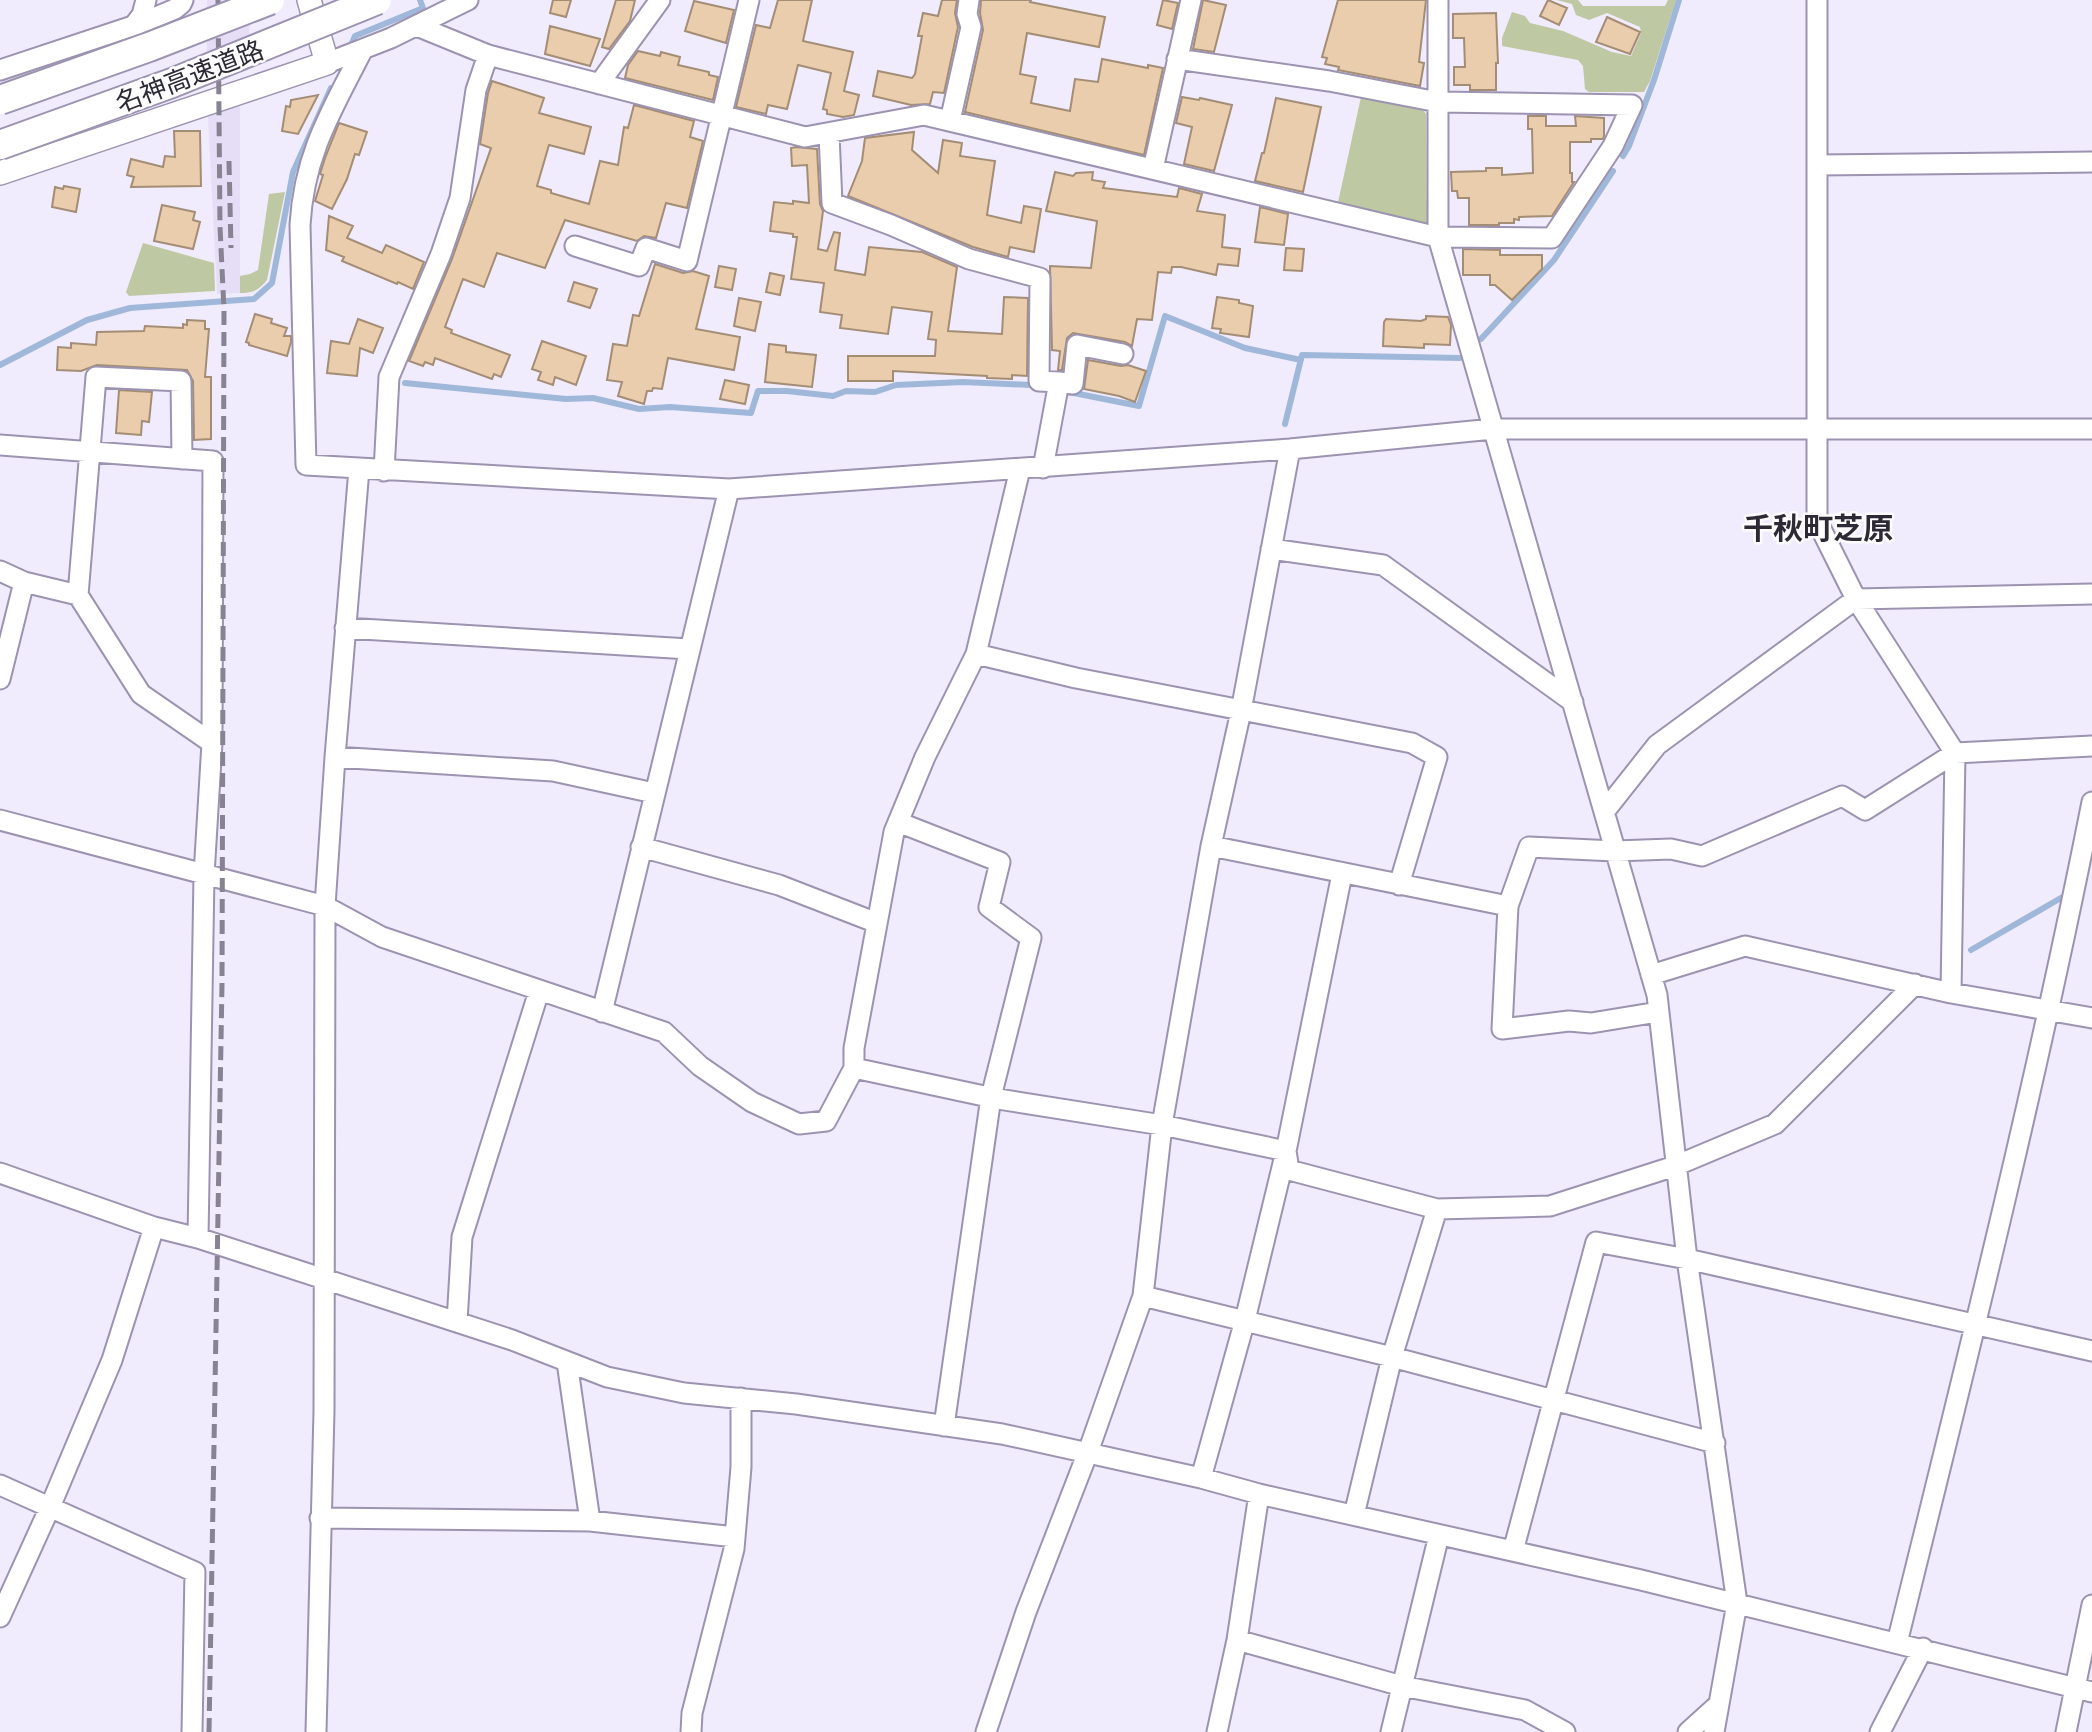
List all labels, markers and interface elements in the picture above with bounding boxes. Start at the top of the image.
street label: 名神高速道路 [111,33,267,117]
district label: 千秋町芝原 [1743,508,1893,545]

